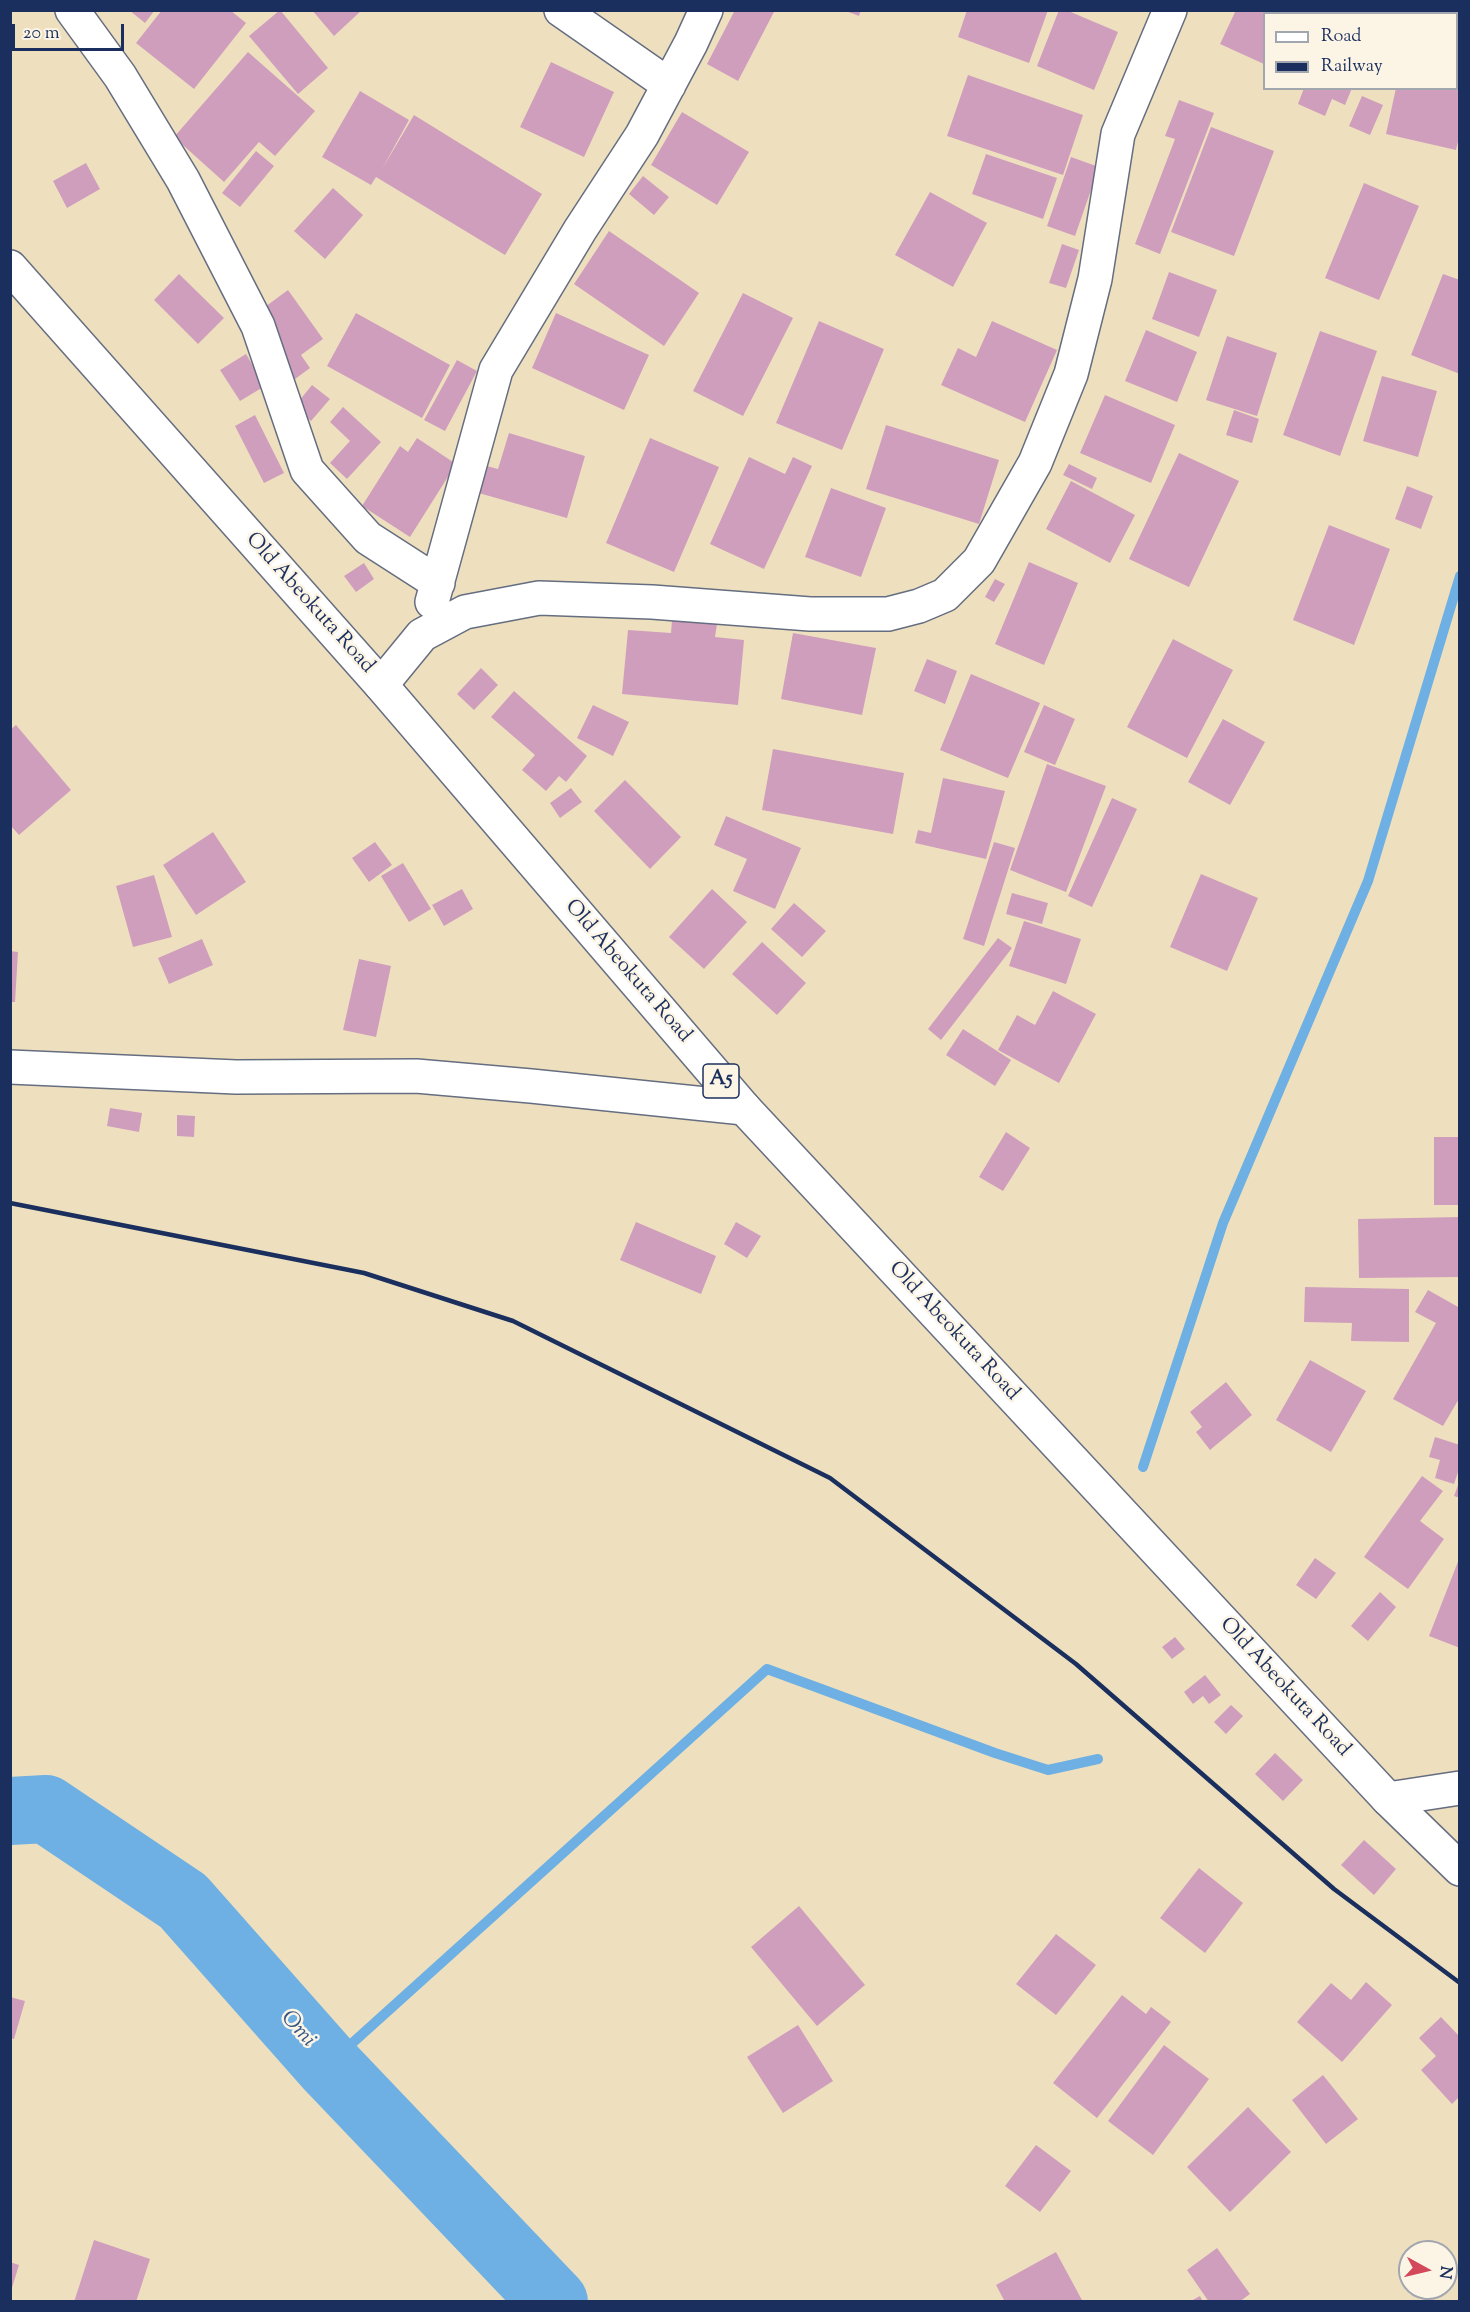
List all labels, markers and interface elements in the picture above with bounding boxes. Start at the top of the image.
scale bar [15,12,128,50]
legend [1263,12,1458,90]
text: 20 m [23,21,60,47]
text: Road [1321,24,1361,50]
text: Railway [1321,54,1383,80]
street label: Old Abeokuta Road [239,528,379,680]
street label: Old Abeokuta Road [558,895,696,1049]
road number: A5 [703,1064,739,1098]
street label: Old Abeokuta Road [882,1257,1024,1407]
street label: Old Abeokuta Road [1213,1613,1355,1763]
water label: Omi [274,2006,320,2054]
north arrow [1398,2240,1458,2300]
text: N [1432,2264,1457,2280]

